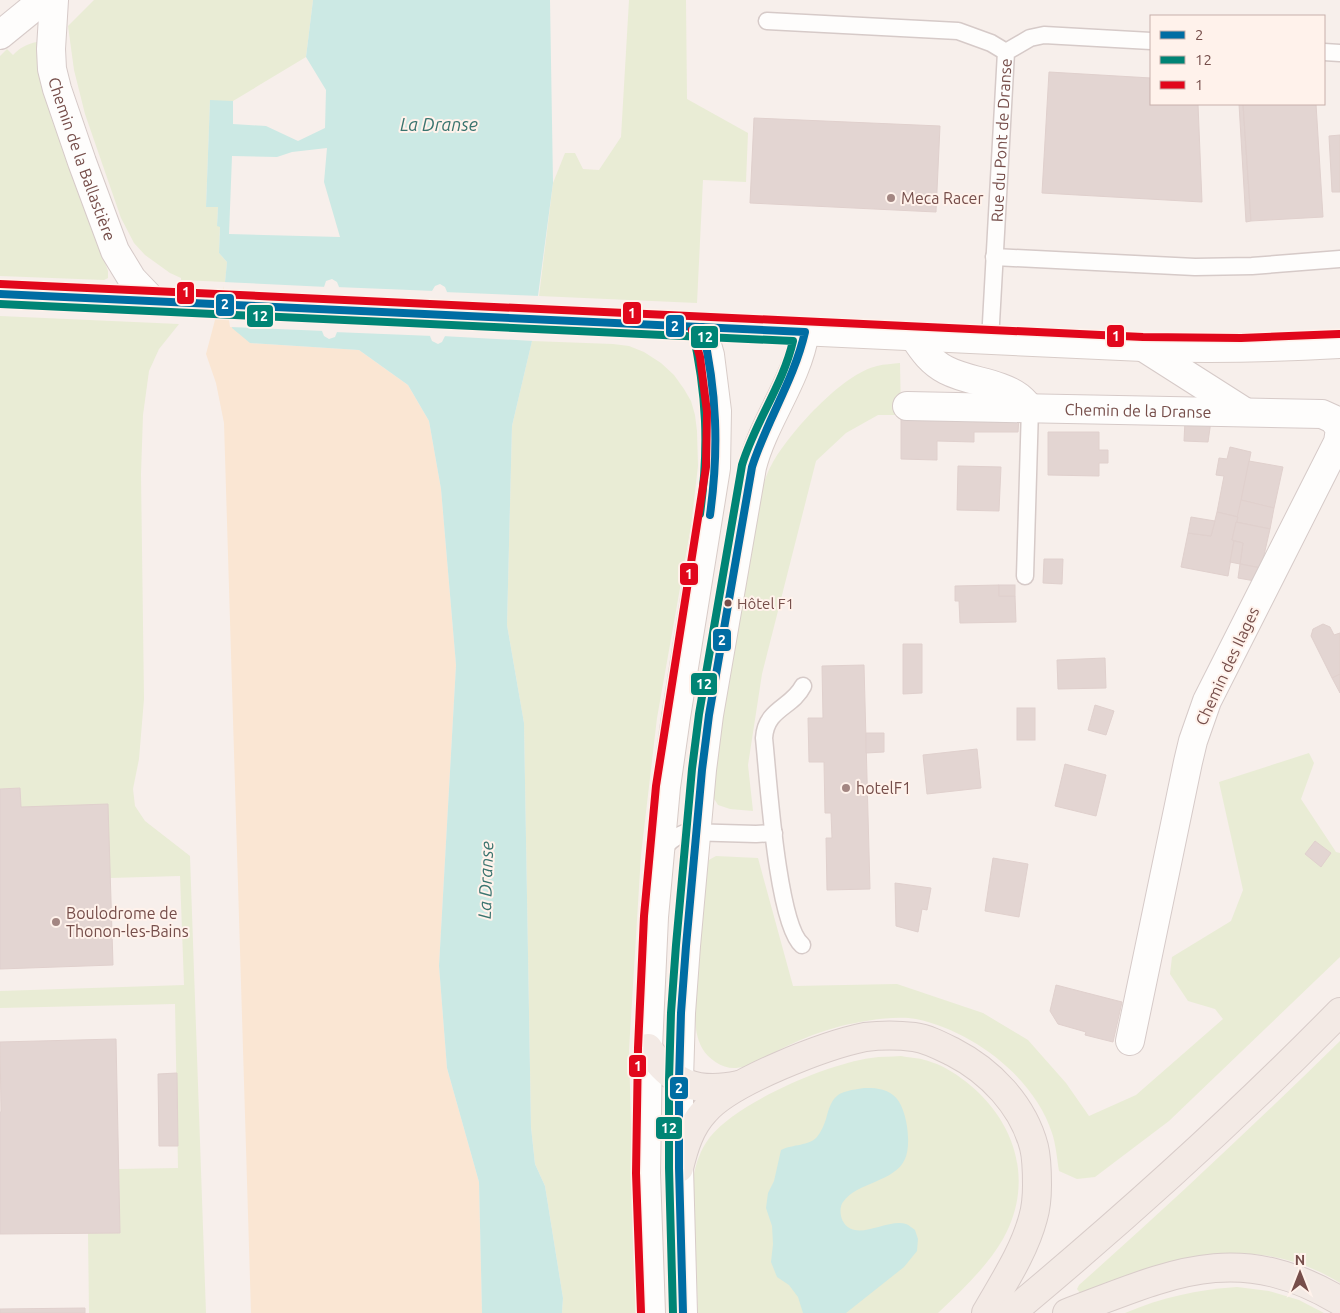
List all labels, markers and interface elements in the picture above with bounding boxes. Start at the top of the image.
legend [1150,15,1325,105]
text: 2 [1195,26,1203,43]
text: 12 [1195,51,1212,68]
street label: Rue du Pont de Dranse [988,58,1015,223]
street label: Chemin de la Ballastière [45,75,119,243]
text: 1 [1195,76,1203,93]
water label: La Dranse [400,114,478,134]
place label: Meca Racer [901,189,983,207]
marker: Meca Racer [885,192,897,204]
line badge: 1 [176,281,195,305]
text: 1 [182,284,190,300]
line badge: 2 [215,293,235,317]
text: 2 [221,296,229,312]
line badge: 1 [622,301,642,325]
line badge: 12 [246,304,274,328]
text: 1 [628,305,636,321]
text: 12 [252,308,268,324]
line badge: 2 [665,314,685,338]
text: 2 [671,318,679,334]
line badge: 1 [1106,324,1125,348]
line badge: 12 [690,325,719,349]
text: 1 [1112,328,1120,344]
text: 12 [697,329,713,345]
street label: Chemin de la Dranse [1064,400,1212,421]
line badge: 1 [679,562,699,586]
text: 1 [685,566,693,582]
place label: Hôtel F1 [737,595,794,612]
marker: Hôtel F1 [723,598,733,608]
street label: Chemin des Ilages [1192,604,1262,728]
line badge: 2 [712,628,732,652]
text: 2 [718,632,726,648]
line badge: 12 [690,672,718,696]
text: 12 [696,676,712,692]
place label: hotelF1 [856,779,911,797]
marker: hotelF1 [840,782,852,794]
water label: La Dranse [474,841,496,919]
place label: Boulodrome de Thonon-les-Bains [66,904,189,940]
marker: Boulodrome de Thonon-les-Bains [50,916,62,928]
line badge: 1 [628,1054,647,1078]
text: 1 [634,1058,642,1074]
line badge: 2 [669,1076,689,1100]
text: 2 [675,1080,683,1096]
line badge: 12 [655,1116,683,1140]
text: 12 [661,1120,677,1136]
north arrow [1275,1248,1325,1298]
text: N [1295,1252,1305,1268]

